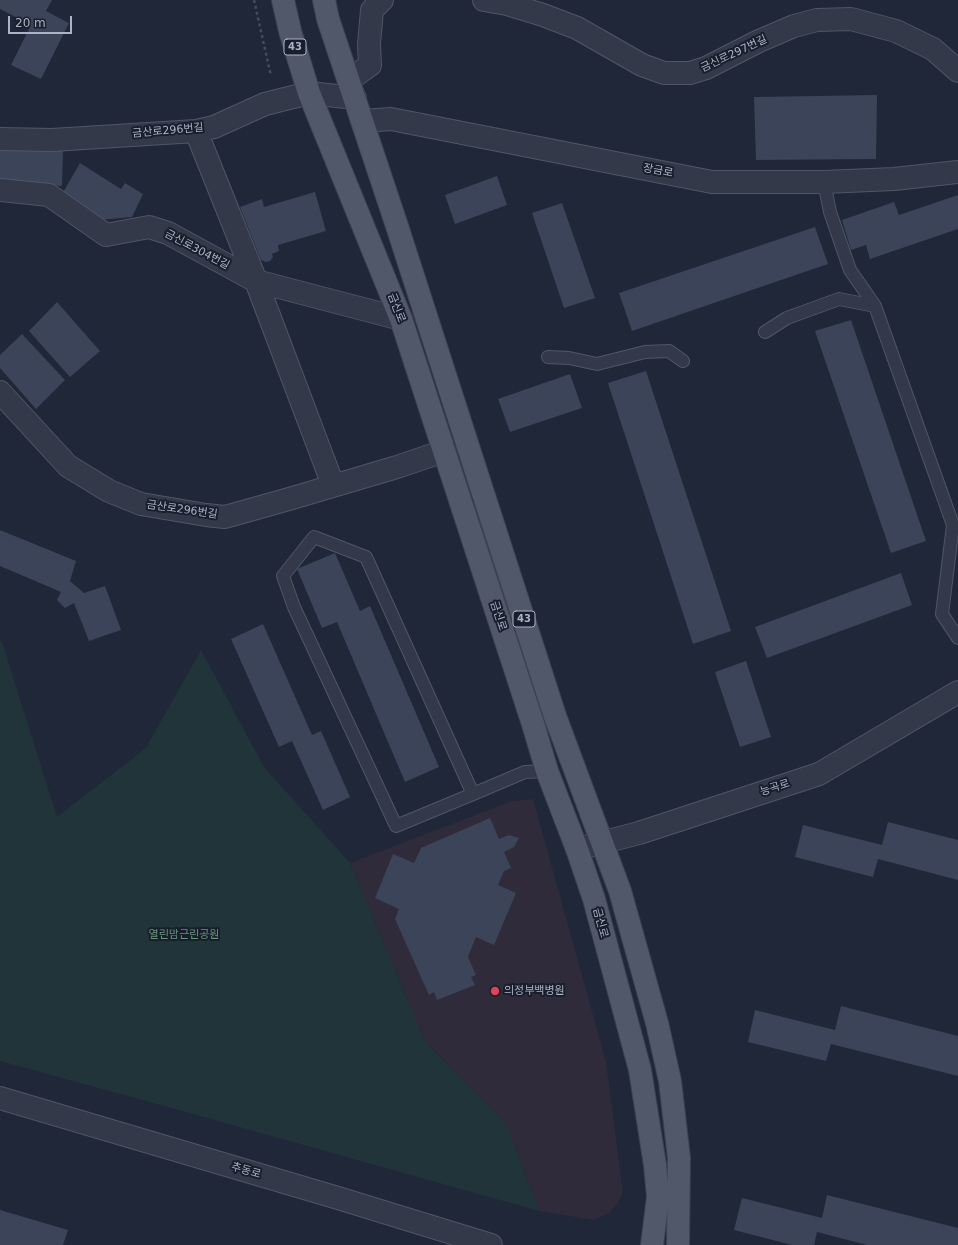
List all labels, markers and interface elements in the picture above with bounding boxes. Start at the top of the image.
scale bar [10,8,74,34]
text: 20 m [15,16,46,30]
street label: 금신로297번길 [699,33,769,75]
road number: 43 [284,39,306,55]
street label: 금산로296번길 [132,121,204,141]
street label: 장금로 [642,162,674,180]
street label: 금신로304번길 [162,227,232,273]
street label: 금신로 [384,291,408,325]
street label: 금산로296번길 [146,498,218,522]
street label: 금신로 [487,600,509,632]
road number: 43 [513,611,535,627]
street label: 능곡로 [759,777,791,799]
street label: 금신로 [590,907,610,939]
park label: 열린맘근린공원 [149,928,219,942]
place label: 의정부백병원 [504,984,565,998]
marker: 의정부백병원 [489,985,501,997]
street label: 추동로 [230,1160,262,1182]

